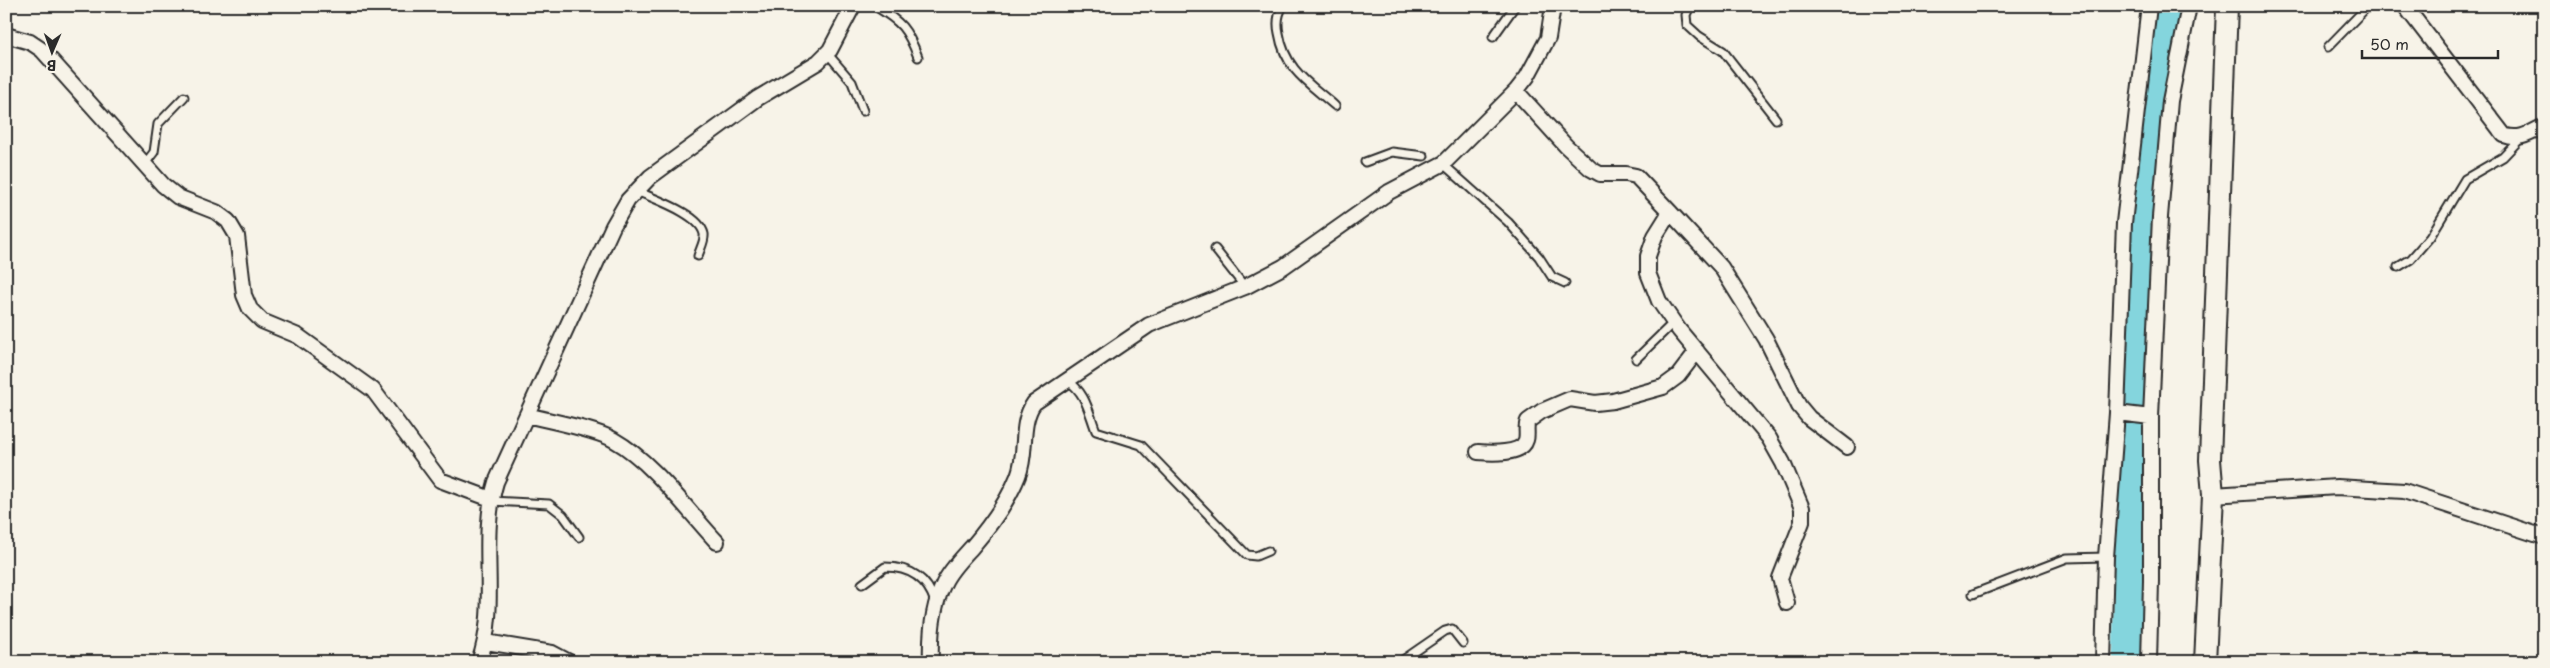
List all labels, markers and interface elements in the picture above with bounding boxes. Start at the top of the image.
north arrow [28,28,78,78]
scale bar [2362,28,2499,60]
text: 50 m [2370,32,2409,55]
text: B [46,55,57,76]

